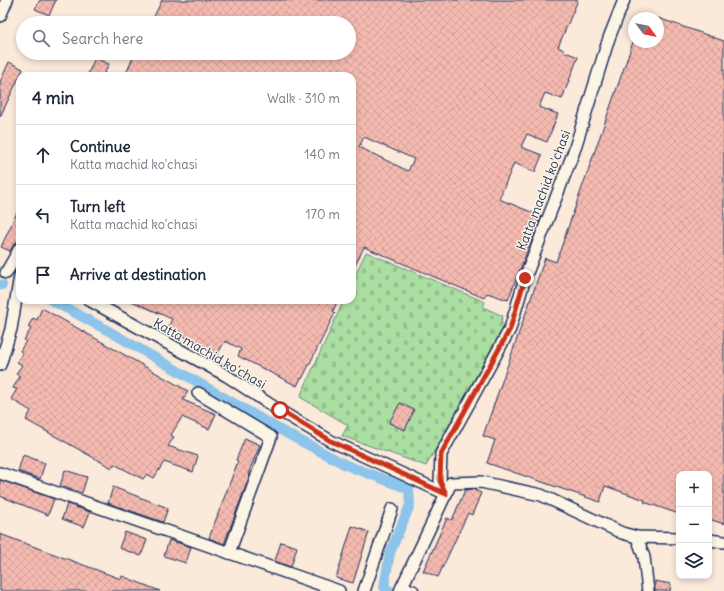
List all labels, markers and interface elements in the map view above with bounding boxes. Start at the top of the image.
north arrow [628,12,664,48]
search box [16,16,356,60]
icon: search [30,27,52,49]
text: Search here [62,29,143,48]
text: 4 min [32,87,74,109]
text: Walk · 310 m [267,90,340,107]
street label: Katta machid ko'chasi [513,128,574,253]
text: Continue [70,137,131,156]
icon: ahead [32,144,54,166]
text: 140 m [304,146,340,163]
text: Katta machid ko'chasi [70,156,197,173]
text: Turn left [70,197,125,216]
icon: left [32,204,54,226]
text: 170 m [305,206,340,223]
text: Katta machid ko'chasi [70,216,197,233]
icon: arrive [32,264,54,286]
text: Arrive at destination [70,265,206,284]
route end [516,269,534,287]
street label: Katta machid ko'chasi [150,314,269,393]
route start [271,401,289,419]
map controls [676,471,712,579]
button: + [676,471,712,507]
button: − [676,507,712,543]
button: layers [676,543,712,579]

